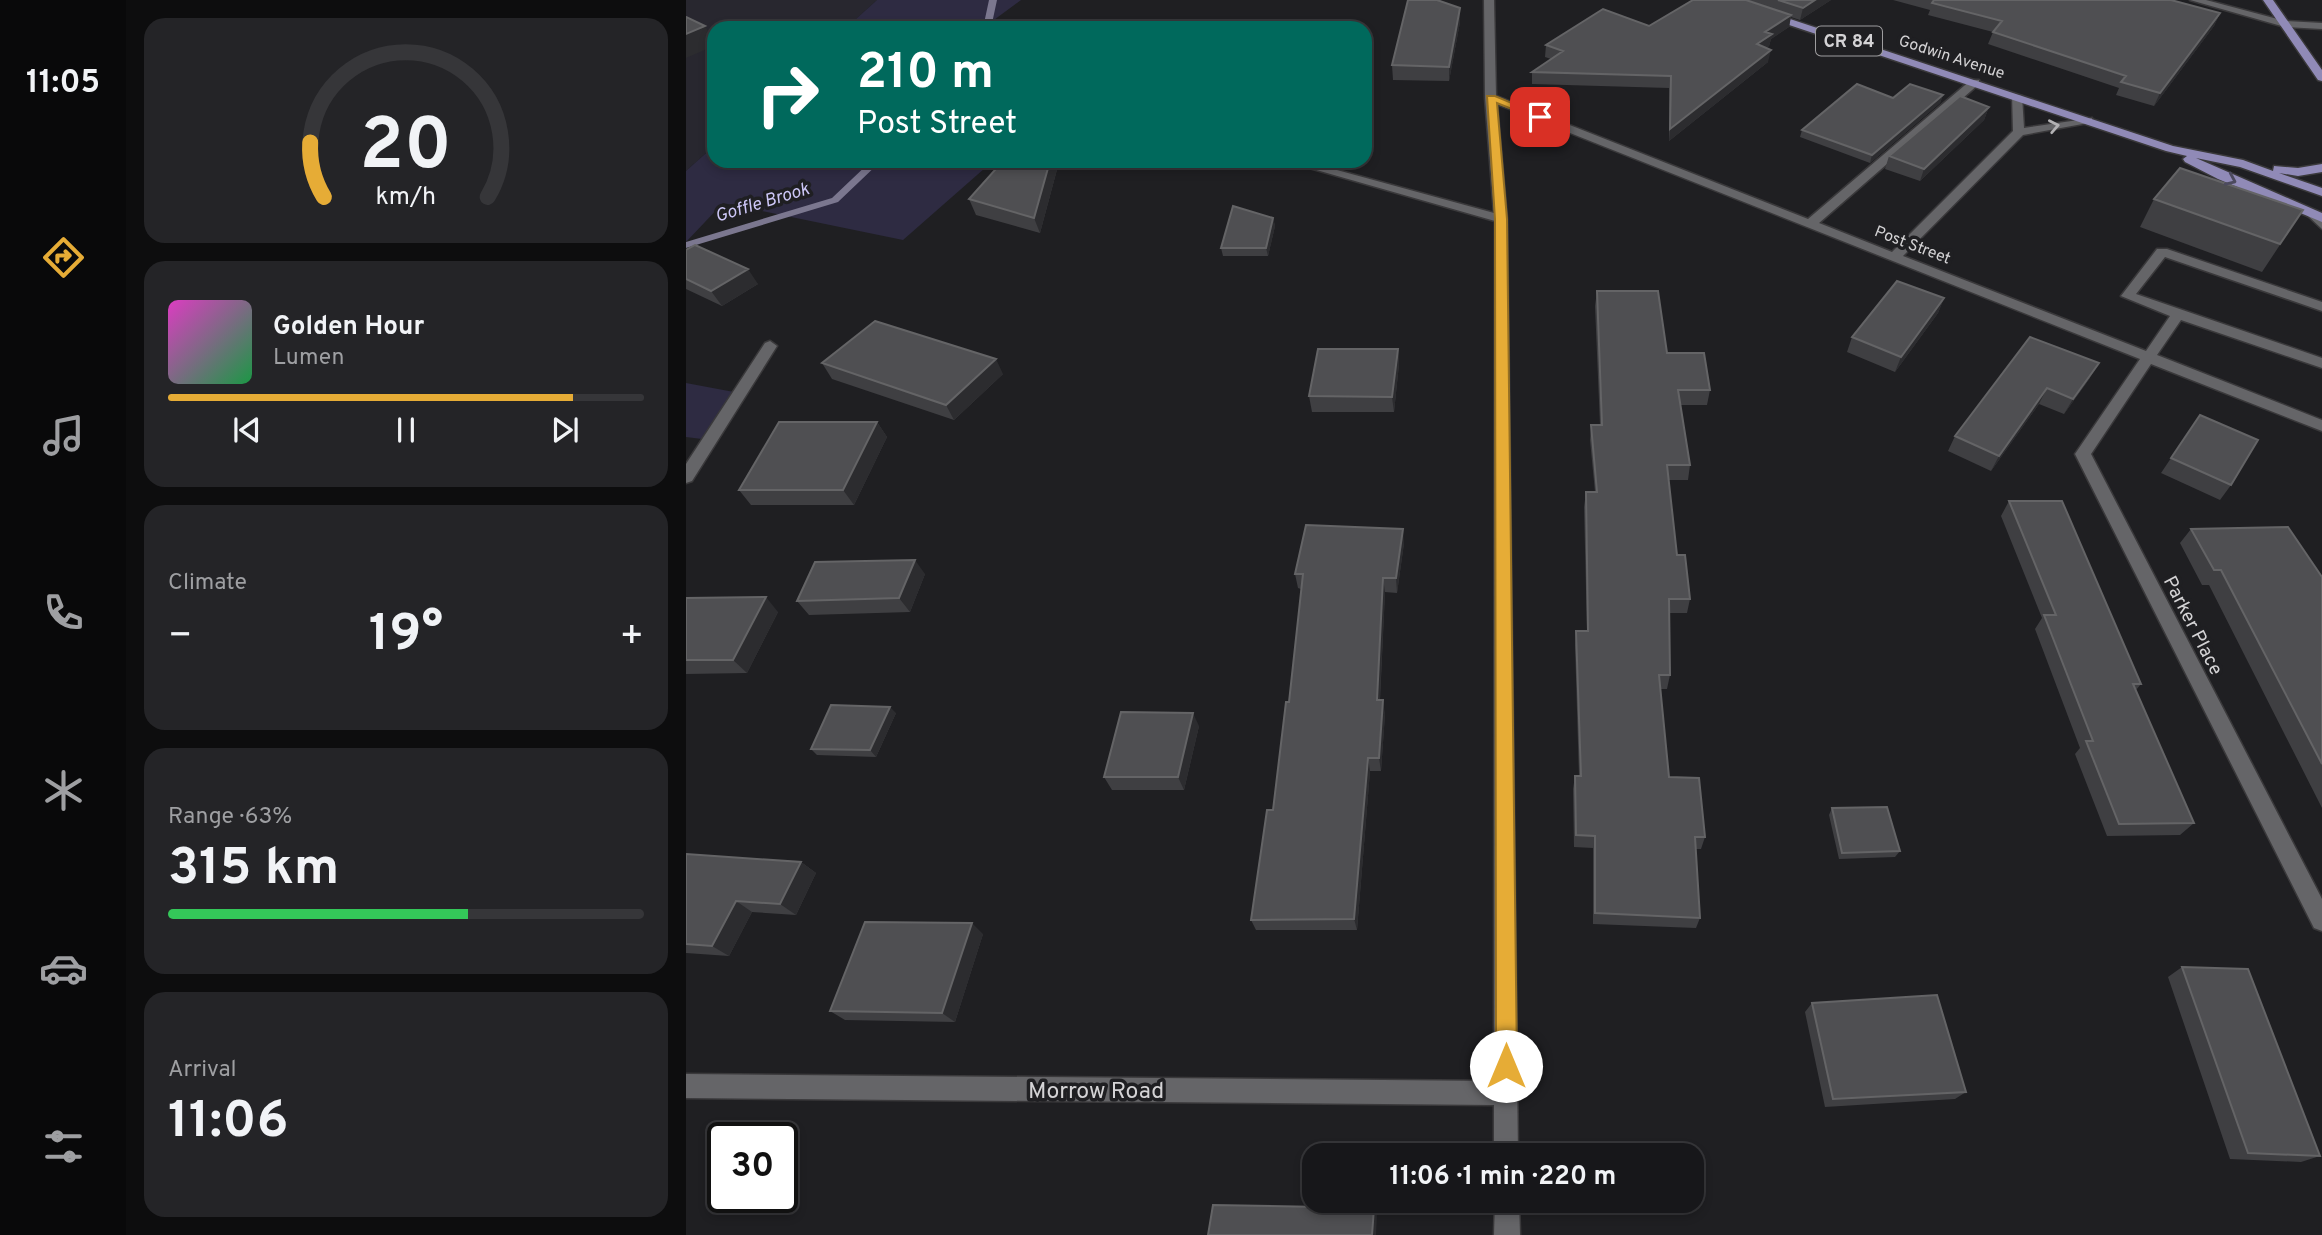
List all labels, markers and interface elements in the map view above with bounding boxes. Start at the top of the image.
road number: CR 84 [1816,26,1882,56]
street label: Godwin Avenue [1896,31,2007,84]
text: 210 m [857,44,994,106]
icon: right [742,49,833,140]
text: 11:05 [26,64,100,104]
pin [1510,87,1570,147]
icon: arrive [1521,98,1559,136]
text: 20 [360,103,452,195]
text: Post Street [857,105,1017,145]
one-way arrow [2048,119,2060,134]
one-way arrow [2224,172,2236,186]
water label: Goffle Brook [713,178,813,229]
text: km/h [376,182,436,214]
street label: Post Street [1871,222,1953,270]
icon: directions [39,233,88,282]
text: Golden Hour [273,311,424,344]
text: Lumen [273,344,344,373]
icon: music [39,411,88,460]
icon: previous [228,411,266,449]
icon: pause [387,411,425,449]
icon: next [546,411,584,449]
text: Climate [168,569,247,598]
street label: Parker Place [2157,572,2227,679]
icon: phone [39,588,88,637]
text: 19° [369,603,443,669]
text: − [168,613,193,662]
text: + [619,613,644,662]
icon: climate [39,766,88,815]
text: Range · 63% [168,803,292,832]
text: 315 km [168,837,339,903]
icon: car [39,944,88,993]
position arrow [1469,1029,1543,1103]
text: Arrival [168,1056,237,1085]
street label: Morrow Road [1028,1078,1164,1107]
text: 11:06 [168,1090,288,1156]
icon: filters [39,1122,88,1171]
speed limit sign: 30 [707,1122,798,1213]
text: 11:06 · 1 min · 220 m [1390,1161,1616,1194]

